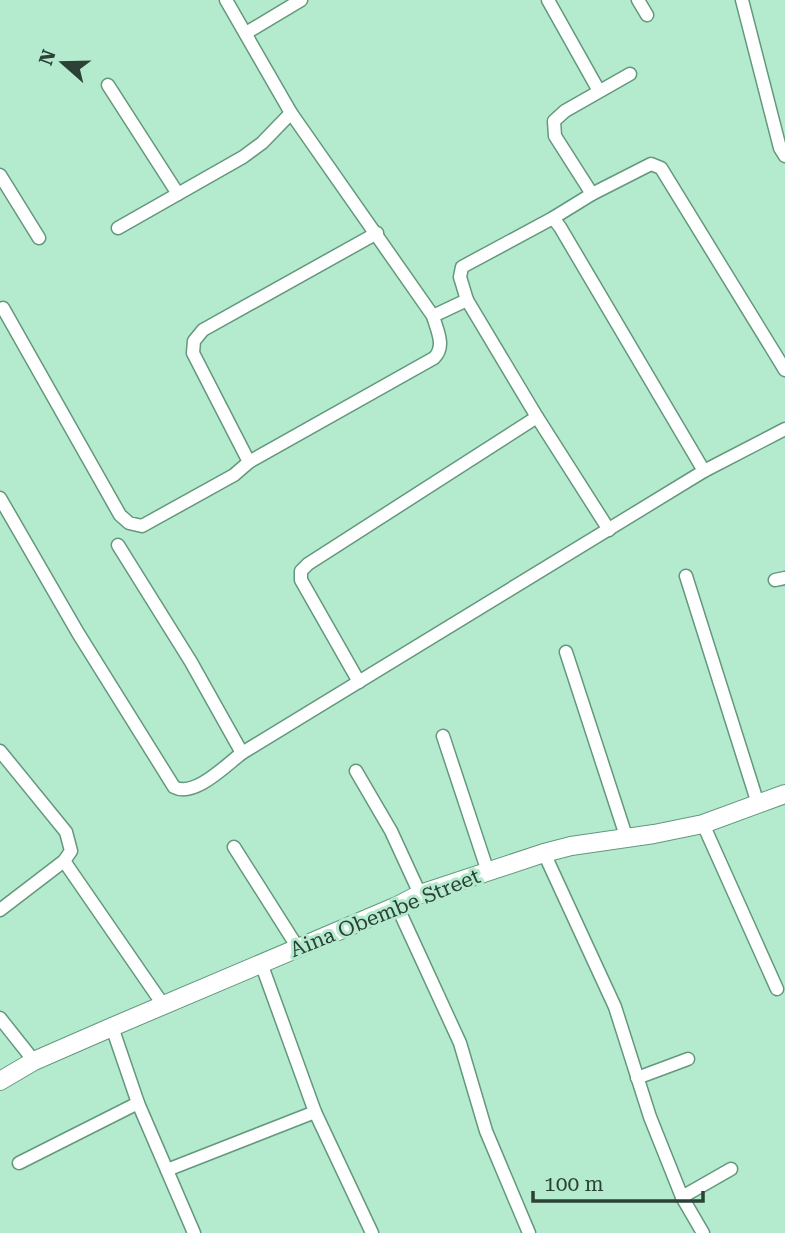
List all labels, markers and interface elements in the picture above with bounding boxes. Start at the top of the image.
north arrow [28,28,98,98]
text: N [34,46,61,68]
street label: Aina Obembe Street [286,864,484,962]
scale bar [533,1160,703,1204]
text: 100 m [544,1172,604,1196]

